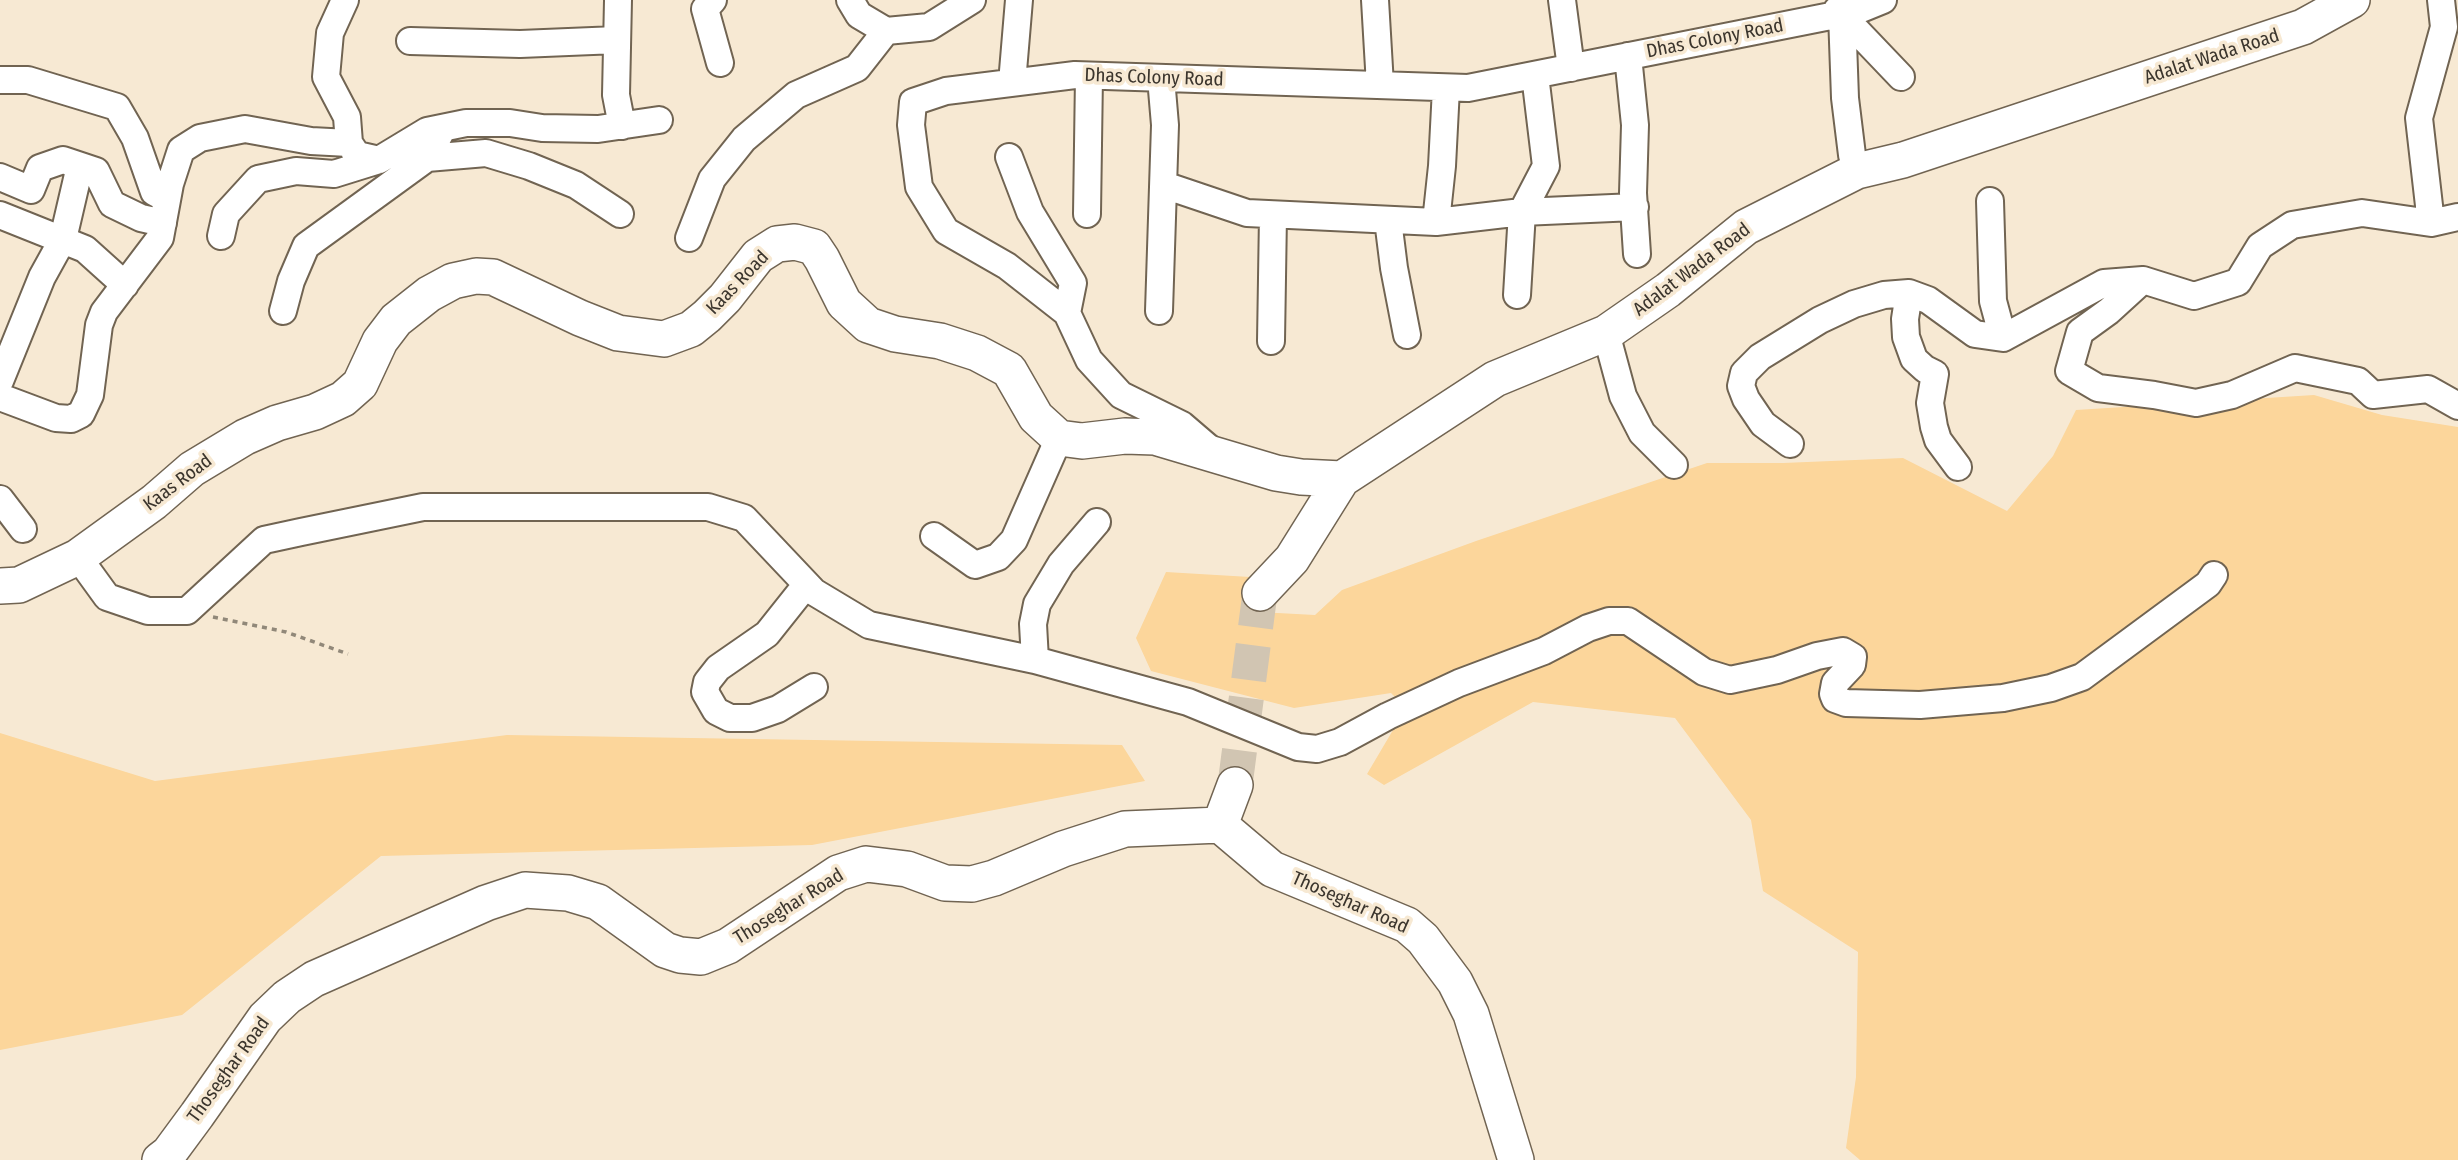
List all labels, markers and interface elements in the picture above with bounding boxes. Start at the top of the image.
street label: Dhas Colony Road [1645,15,1785,63]
street label: Adalat Wada Road [2142,24,2282,90]
street label: Dhas Colony Road [1084,64,1224,92]
street label: Adalat Wada Road [1629,219,1755,321]
street label: Kaas Road [702,246,774,320]
street label: Kaas Road [139,450,217,516]
street label: Thoseghar Road [730,864,848,950]
street label: Thoseghar Road [1288,867,1412,939]
street label: Thoseghar Road [183,1013,275,1127]

